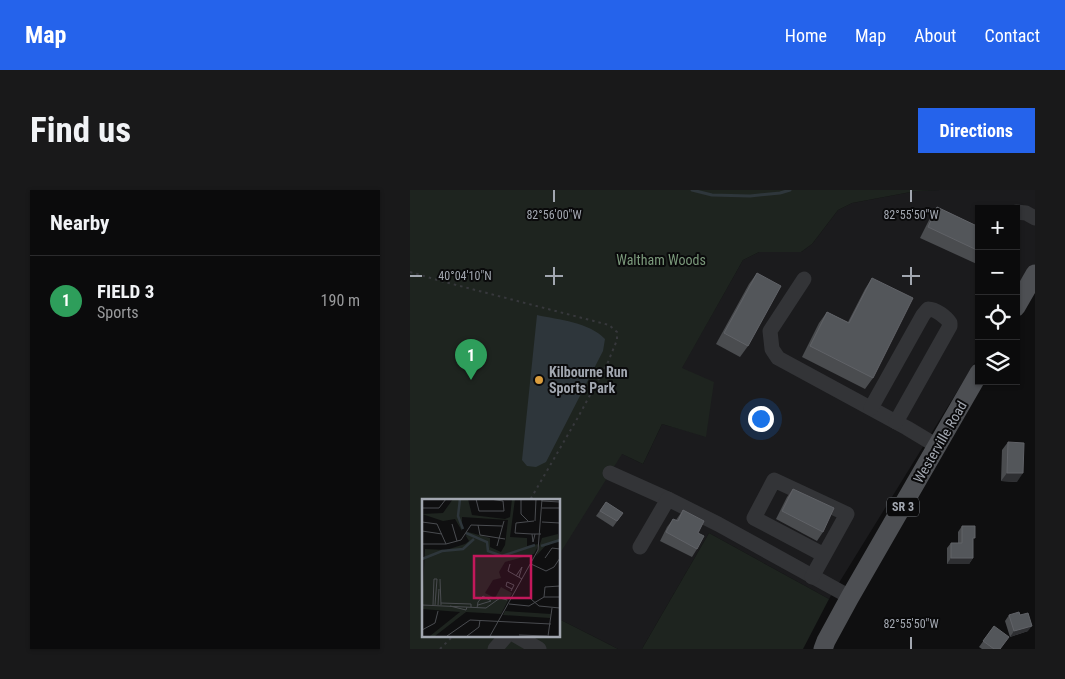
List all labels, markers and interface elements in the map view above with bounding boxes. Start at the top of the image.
text: Map [25,21,66,49]
text: Home [785,25,827,46]
text: Map [855,25,886,46]
text: About [914,25,956,46]
text: Contact [984,25,1040,46]
button: Directions [918,108,1035,153]
text: Find us [30,110,131,151]
map controls [975,205,1020,385]
button: + [975,205,1020,250]
text: 82°56'00"W [526,208,582,222]
text: 82°55'50"W [883,208,939,222]
text: Nearby [50,211,109,235]
button: − [975,250,1020,295]
park label: Waltham Woods [616,252,706,268]
text: 40°04'10"N [438,269,492,283]
text: FIELD 3 [97,280,154,303]
text: 1 [62,291,70,310]
text: 190 m [321,291,360,310]
button: locate [975,295,1020,340]
text: Sports [97,303,139,322]
pin: 1 [455,339,487,380]
button: layers [975,340,1020,385]
place label: Kilbourne Run Sports Park [549,364,628,396]
marker: Kilbourne Run Sports Park [533,374,545,386]
street label: Westerville Road [910,398,970,486]
your location [748,406,774,432]
road number: SR 3 [887,498,919,516]
inset map [422,499,560,637]
text: 82°55'50"W [883,617,939,631]

